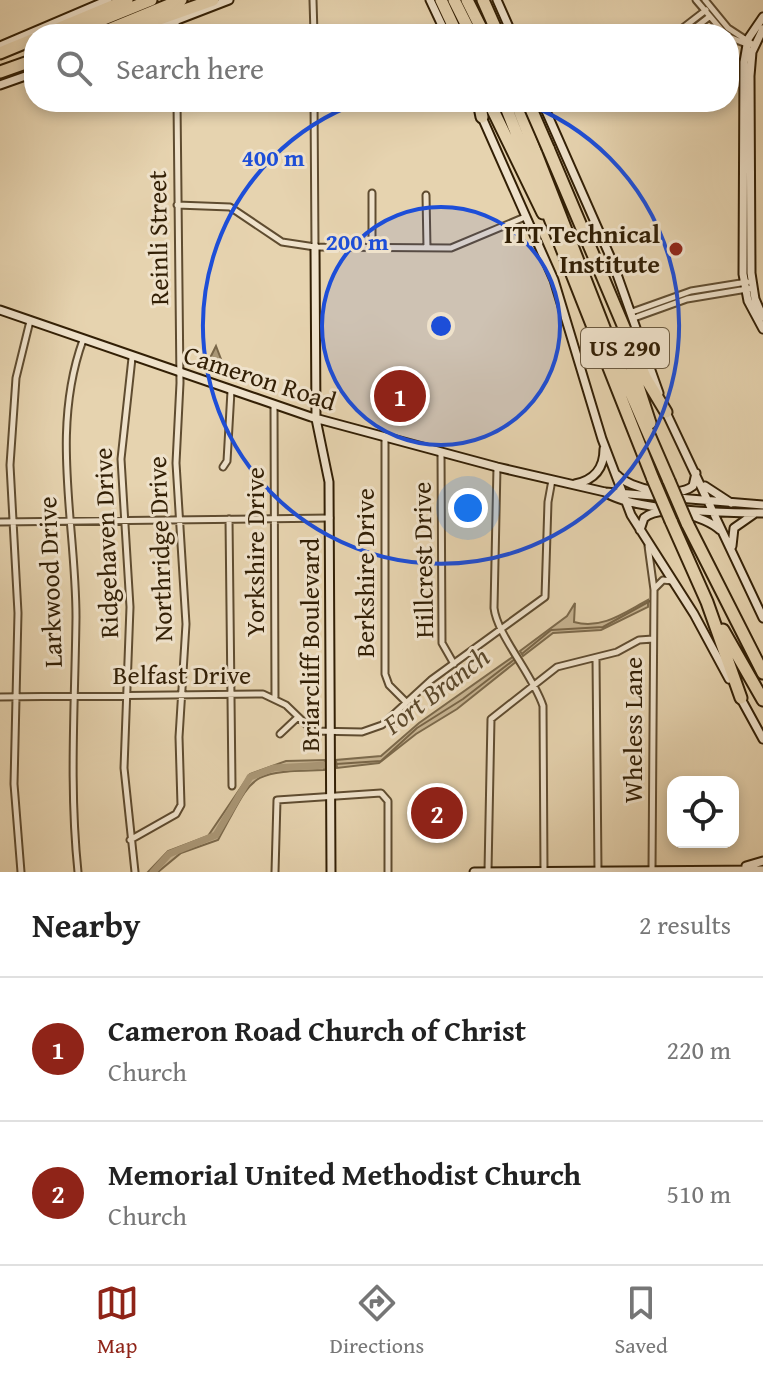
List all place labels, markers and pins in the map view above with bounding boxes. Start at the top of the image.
place label: ITT Technical Institute [504,214,660,283]
marker: ITT Technical Institute [667,240,685,258]
centre of rings [427,312,455,340]
pin: 1 [374,366,426,426]
pin: 2 [411,783,463,843]

